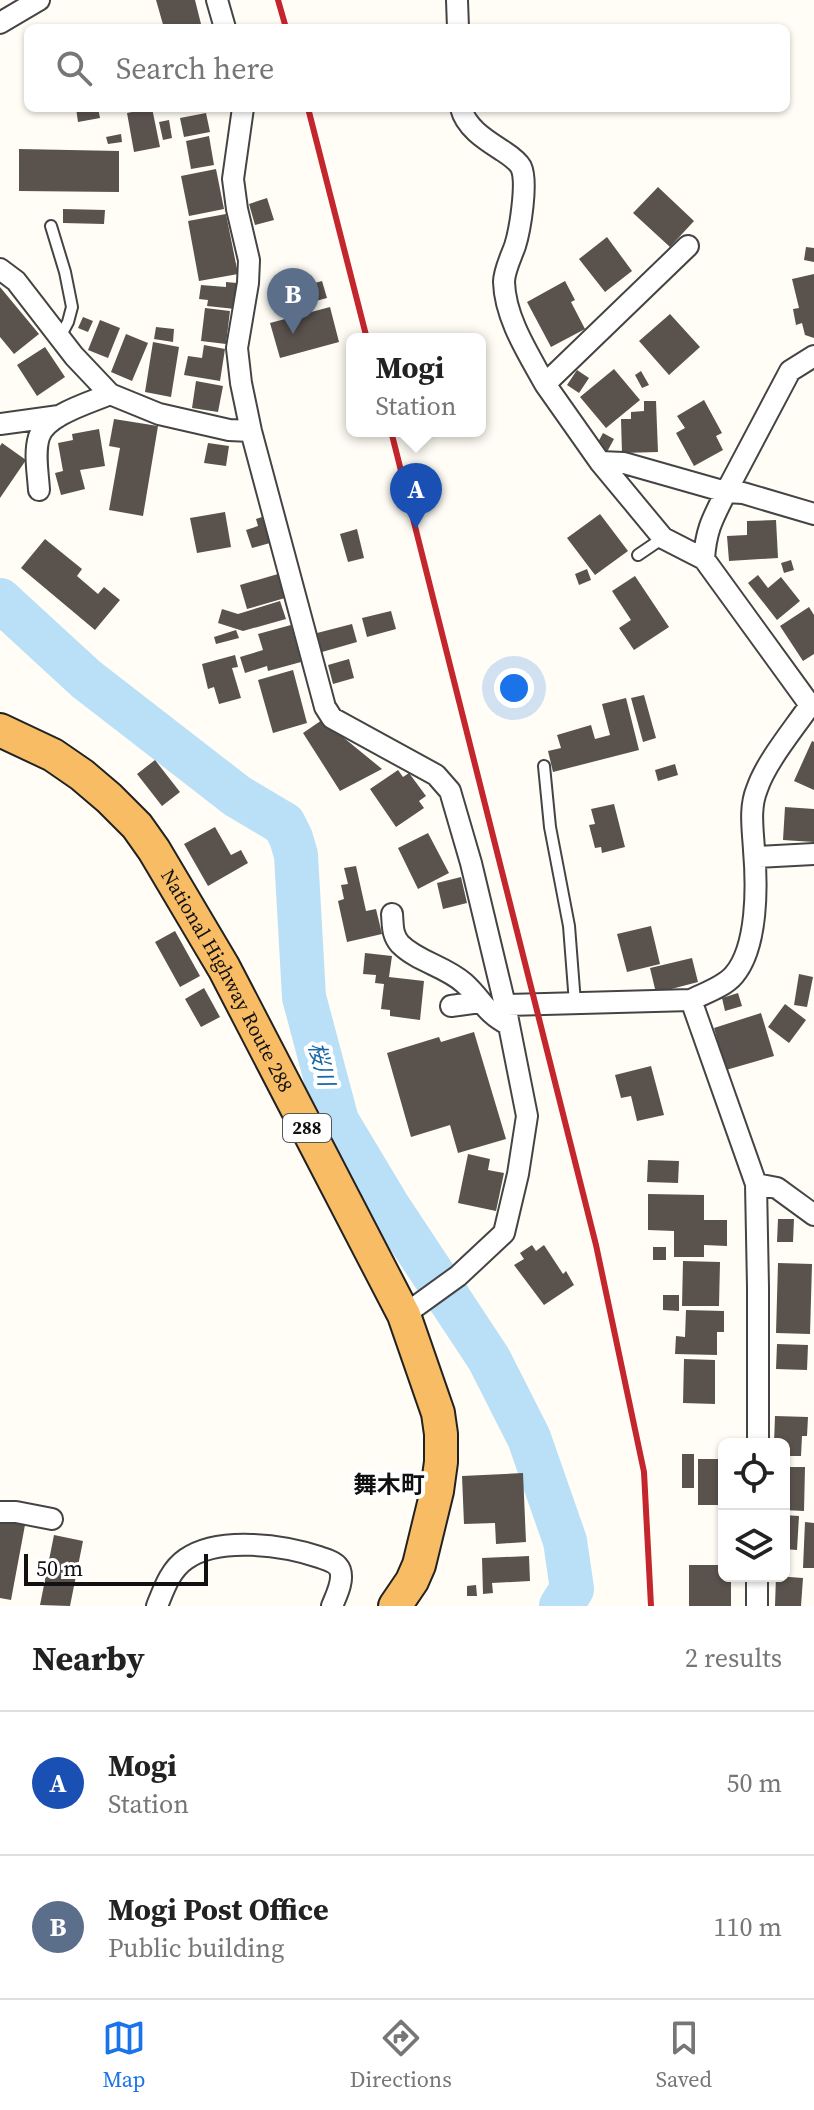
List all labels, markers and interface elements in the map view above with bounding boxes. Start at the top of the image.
search box [24,24,790,112]
icon: search [52,46,96,90]
text: Search here [116,48,274,89]
pin: B [267,268,319,334]
popup [346,333,486,437]
text: Mogi [376,347,444,388]
text: Station [376,388,456,424]
pin: A [390,463,442,529]
your location [494,668,534,708]
street label: National Highway Route 288 [154,864,300,1097]
water label: 桜川 [302,1039,343,1091]
road number: 288 [283,1114,331,1142]
map controls [718,1438,790,1582]
button: locate [718,1438,790,1510]
district label: 舞木町 [353,1468,425,1501]
button: layers [718,1510,790,1582]
scale bar [24,1550,208,1586]
text: 50 m [36,1553,83,1583]
text: Nearby [32,1635,145,1681]
text: 2 results [685,1640,782,1676]
text: Mogi [108,1745,177,1786]
text: A [49,1765,67,1801]
text: 50 m [727,1765,782,1801]
text: Station [108,1786,189,1822]
text: Mogi Post Office [108,1889,329,1930]
text: B [50,1909,66,1945]
text: 110 m [714,1909,782,1945]
text: Public building [108,1930,285,1966]
tab: Map [102,2016,146,2094]
tab: Directions [350,2016,452,2094]
tab: Saved [656,2016,712,2094]

